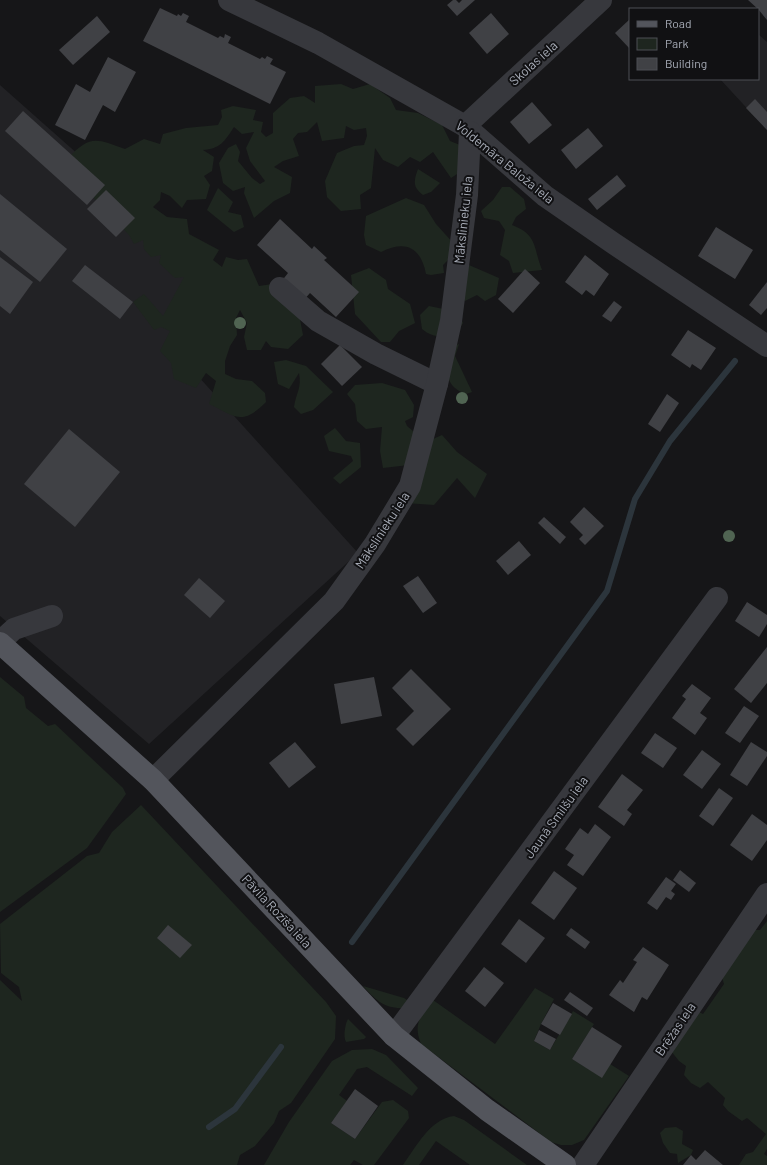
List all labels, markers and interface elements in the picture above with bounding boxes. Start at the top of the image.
legend [629,8,759,80]
text: Road [665,16,692,30]
text: Park [665,36,689,50]
street label: Skolas iela [506,37,560,89]
text: Building [665,56,707,70]
street label: Voldemāra Baloža iela [452,117,558,207]
street label: Mākslinieku iela [450,175,476,265]
street label: Mākslinieku iela [351,489,413,571]
street label: Jaunā Smilšu iela [521,773,591,861]
street label: Pāvila Rozīša iela [239,871,315,951]
street label: Brēžas iela [651,999,699,1059]

